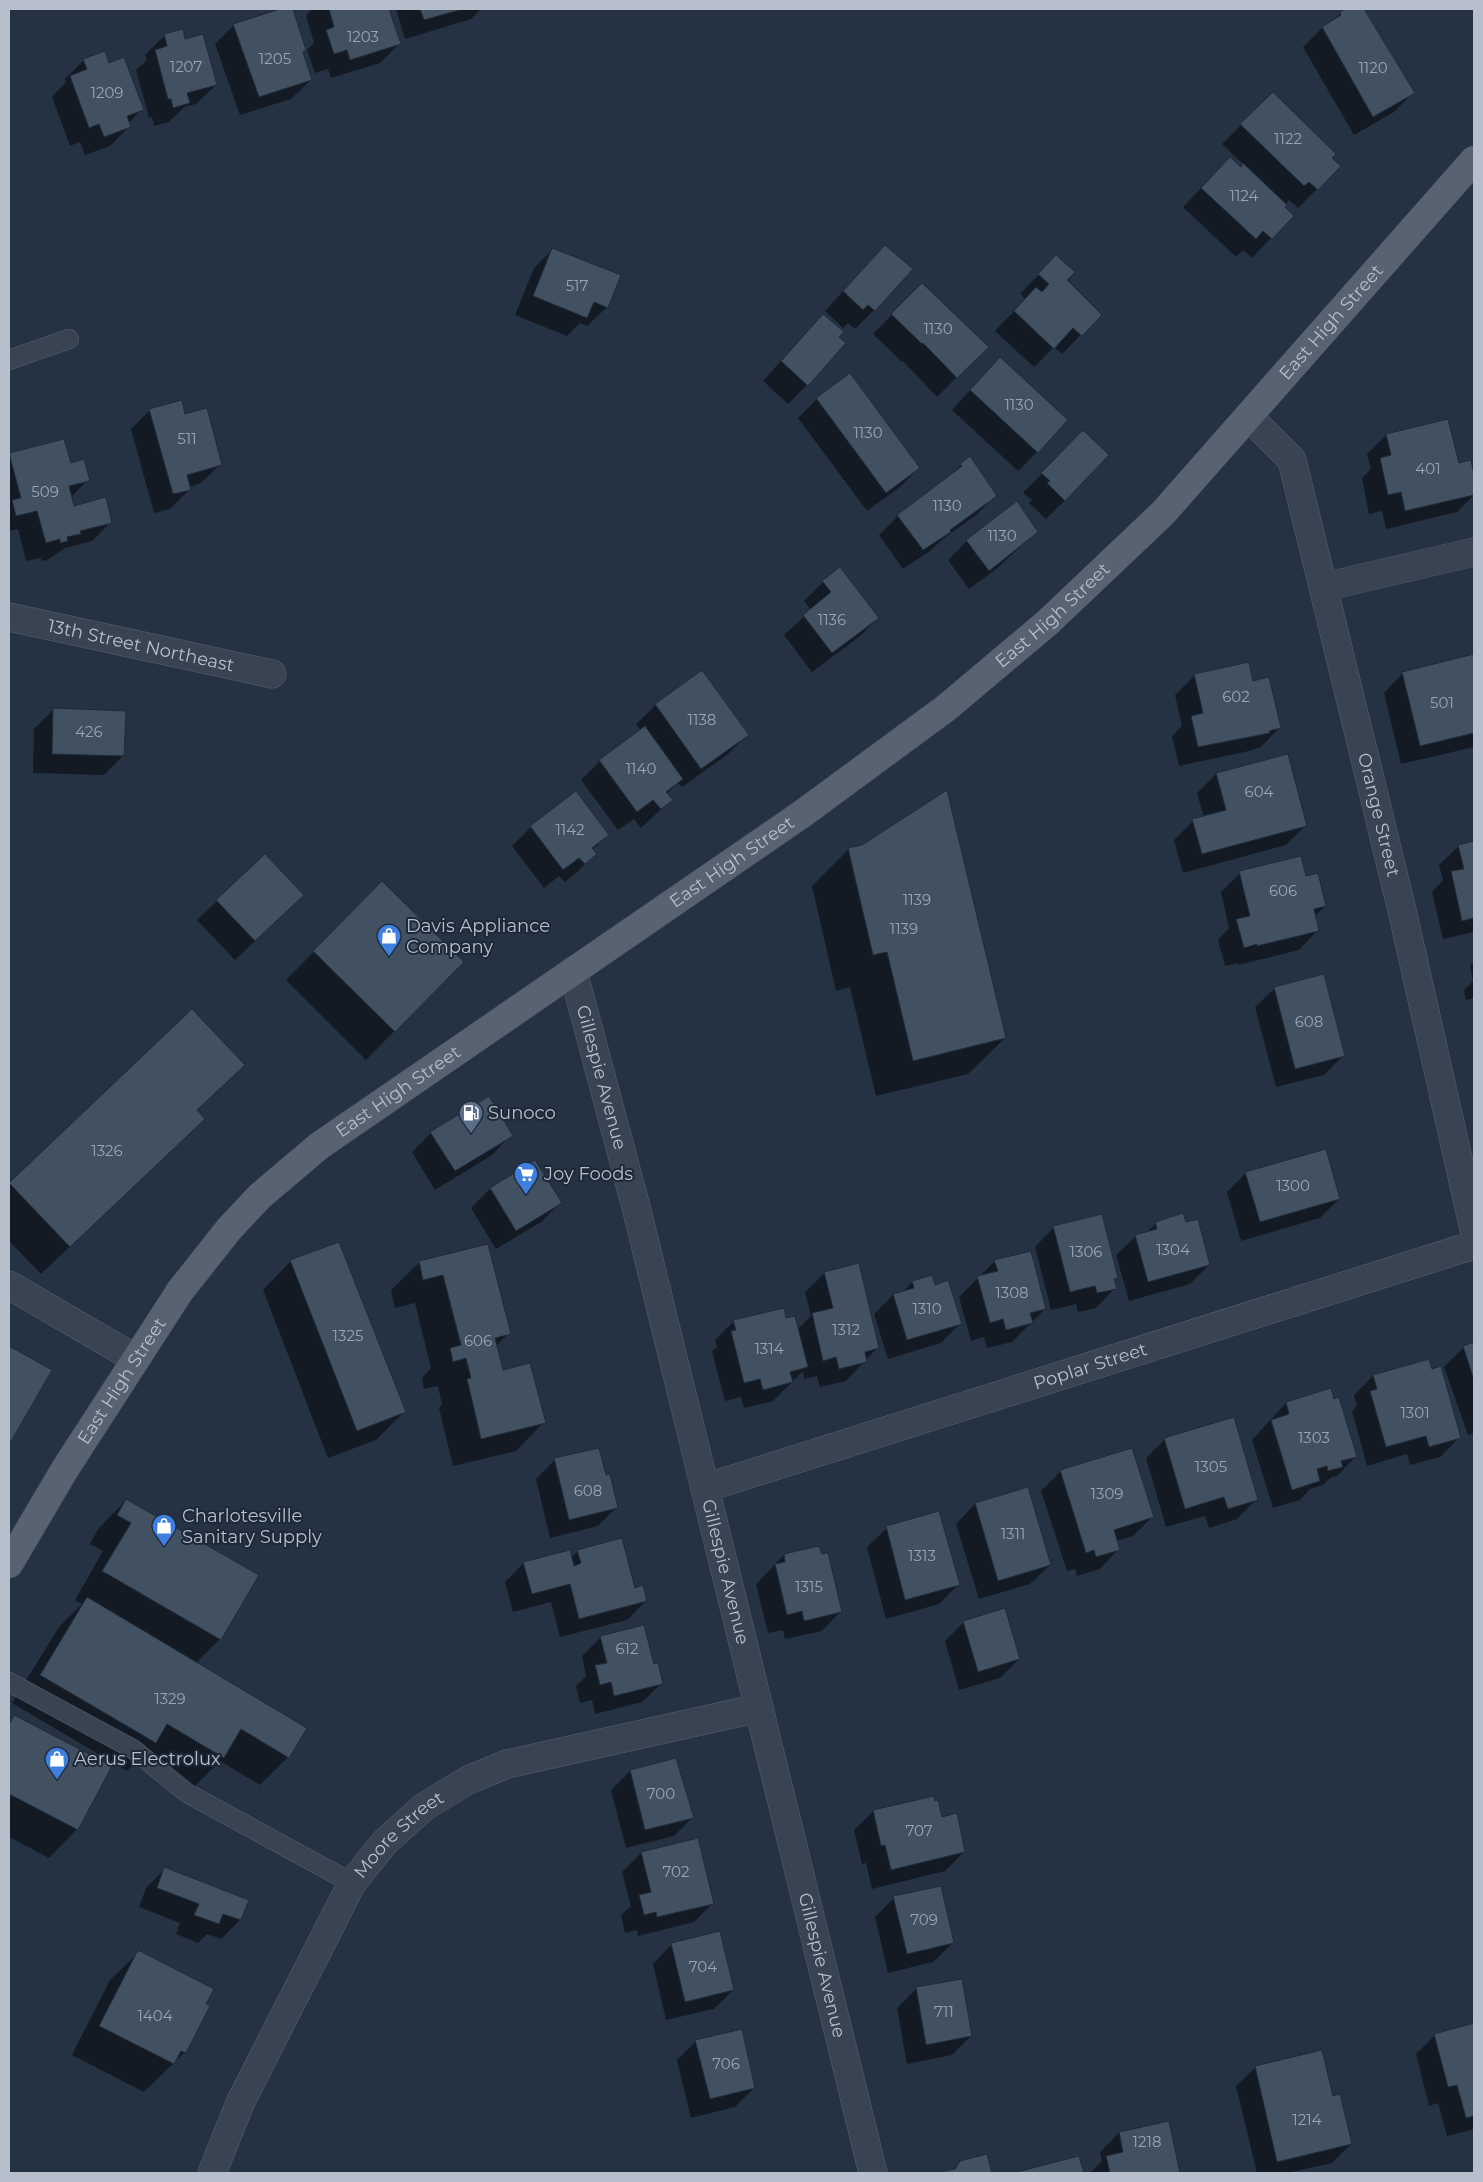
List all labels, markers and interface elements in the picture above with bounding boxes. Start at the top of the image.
house number: 1203 [347,27,379,46]
house number: 1205 [259,49,291,68]
house number: 1207 [170,57,202,76]
house number: 1120 [1358,58,1388,77]
house number: 1209 [91,83,123,102]
house number: 1122 [1274,129,1302,148]
house number: 1124 [1230,186,1259,205]
street label: East High Street [1274,260,1388,384]
house number: 517 [566,276,589,295]
house number: 1130 [923,319,953,338]
house number: 1130 [1004,395,1034,414]
house number: 1130 [853,423,883,442]
house number: 511 [177,429,197,448]
house number: 401 [1415,459,1441,478]
house number: 509 [31,482,59,501]
house number: 1130 [932,496,962,515]
house number: 1130 [987,526,1017,545]
street label: East High Street [991,558,1114,673]
house number: 1136 [818,610,846,629]
street label: 13th Street Northeast [46,615,236,676]
house number: 602 [1222,687,1250,706]
house number: 501 [1430,693,1454,712]
house number: 1138 [688,710,716,729]
house number: 426 [75,722,103,741]
street label: Orange Street [1353,751,1404,879]
house number: 1140 [626,759,656,778]
house number: 604 [1245,782,1274,801]
street label: East High Street [665,812,799,913]
house number: 1142 [555,820,585,839]
house number: 606 [1269,881,1297,900]
house number: 1139 [903,890,931,909]
place label: Davis Appliance Company [406,915,550,958]
house number: 1139 [890,919,918,938]
shop icon: Davis Appliance Company [376,923,402,957]
street label: Gillespie Avenue [572,1003,631,1152]
house number: 608 [1295,1012,1323,1031]
street label: East High Street [332,1041,465,1142]
fuel station icon: Sunoco [458,1100,484,1134]
place label: Sunoco [488,1102,556,1124]
house number: 1326 [91,1141,123,1160]
supermarket icon: Joy Foods [513,1161,539,1195]
place label: Joy Foods [543,1163,633,1185]
house number: 1300 [1276,1176,1310,1195]
house number: 1304 [1156,1240,1190,1259]
house number: 1306 [1070,1242,1102,1261]
house number: 1308 [995,1283,1029,1302]
house number: 1310 [912,1299,942,1318]
street label: East High Street [73,1314,171,1449]
house number: 1312 [832,1320,860,1339]
house number: 1325 [333,1326,363,1345]
house number: 606 [464,1331,492,1350]
street label: Poplar Street [1031,1338,1150,1395]
house number: 1314 [754,1339,784,1358]
house number: 1301 [1400,1403,1430,1422]
house number: 1303 [1298,1428,1330,1447]
house number: 1305 [1195,1457,1227,1476]
house number: 608 [574,1481,602,1500]
house number: 1309 [1091,1484,1123,1503]
street label: Gillespie Avenue [697,1497,754,1647]
place label: Charlotesville Sanitary Supply [182,1505,322,1548]
shop icon: Charlotesville Sanitary Supply [151,1513,177,1547]
house number: 1311 [1001,1524,1025,1543]
house number: 1313 [908,1546,936,1565]
house number: 1315 [795,1577,823,1596]
house number: 612 [615,1639,639,1658]
house number: 1329 [154,1689,186,1708]
shop icon: Aerus Electrolux [44,1746,70,1780]
place label: Aerus Electrolux [74,1748,221,1770]
house number: 700 [647,1784,675,1803]
street label: Moore Street [349,1787,448,1883]
house number: 707 [905,1821,933,1840]
house number: 702 [663,1862,690,1881]
street label: Gillespie Avenue [794,1890,850,2040]
house number: 709 [910,1910,938,1929]
house number: 704 [689,1957,717,1976]
house number: 711 [934,2002,954,2021]
house number: 1404 [137,2006,173,2025]
house number: 706 [712,2054,740,2073]
house number: 1214 [1292,2110,1322,2129]
house number: 1218 [1133,2132,1161,2151]

